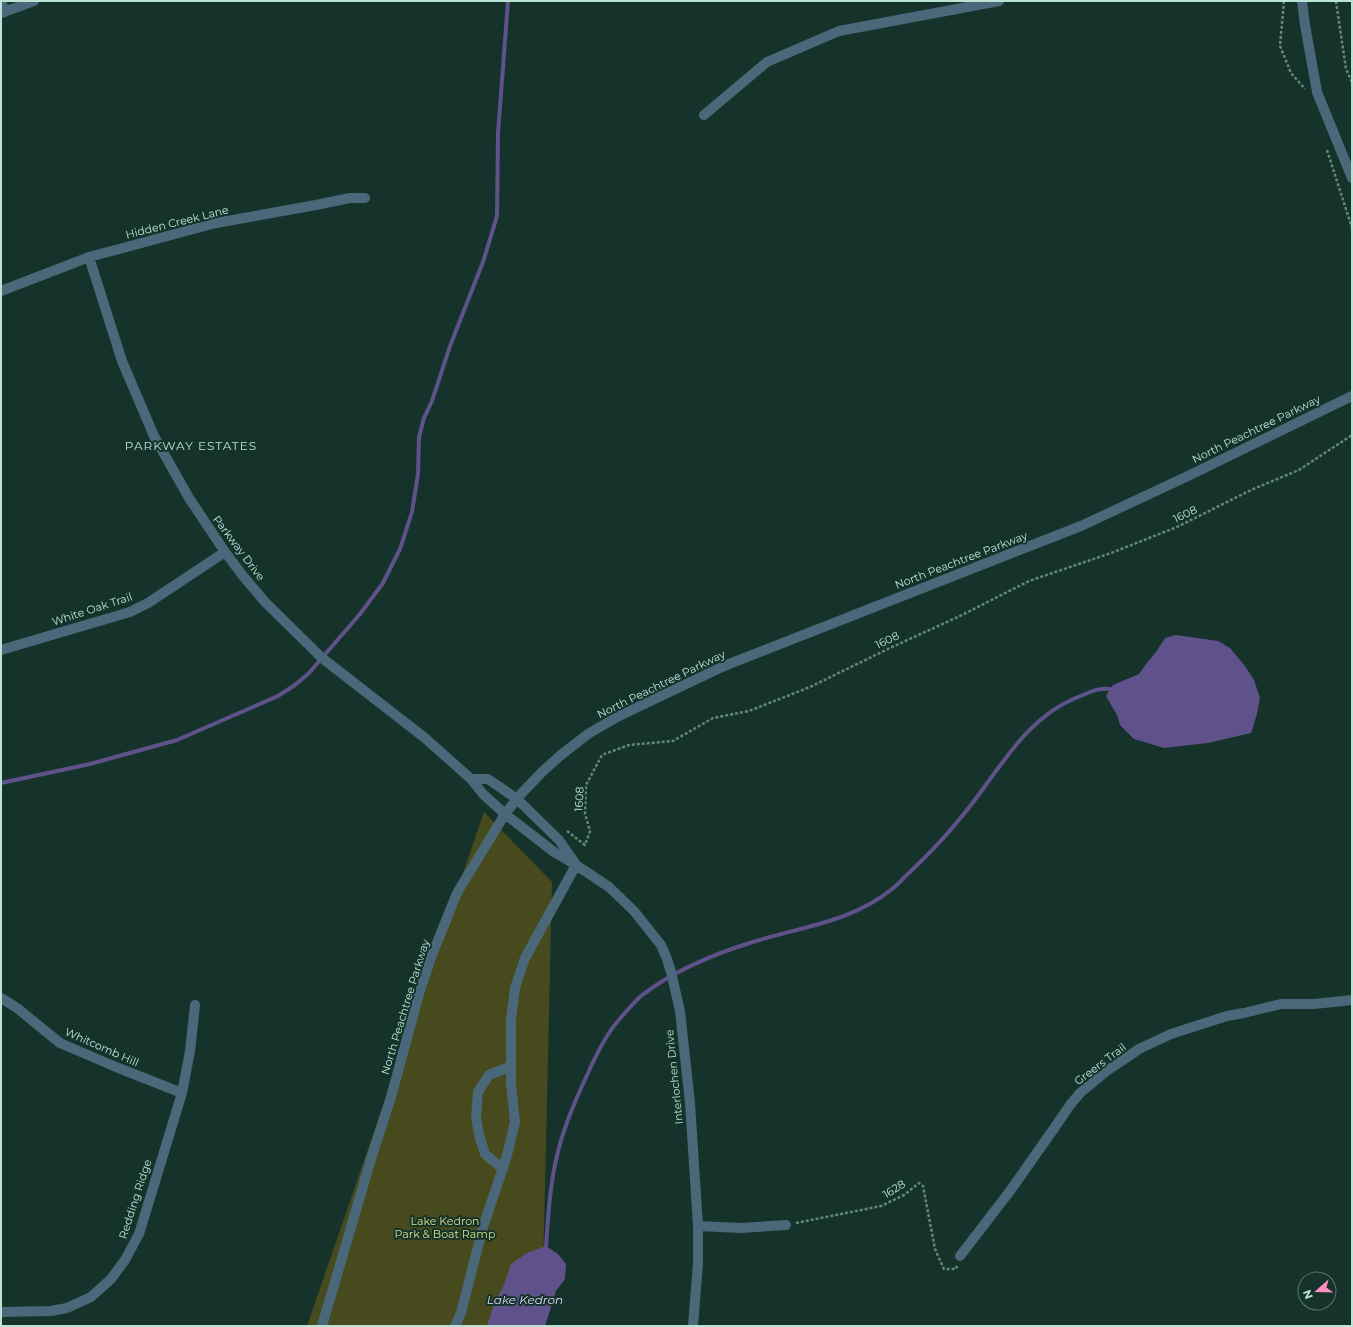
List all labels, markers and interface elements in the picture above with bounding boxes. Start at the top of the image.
street label: Hidden Creek Lane [124,202,230,242]
street label: North Peachtree Parkway [1190,392,1322,466]
district label: PARKWAY ESTATES [125,438,257,453]
street label: 1608 [1171,502,1199,526]
street label: Parkway Drive [210,513,268,584]
street label: North Peachtree Parkway [893,528,1029,592]
street label: White Oak Trail [50,589,134,629]
street label: 1608 [873,628,901,652]
street label: North Peachtree Parkway [595,647,727,721]
street label: 1608 [571,786,587,812]
street label: North Peachtree Parkway [378,938,432,1076]
street label: Whitcomb Hill [63,1024,141,1070]
street label: Interlochen Drive [662,1029,686,1125]
street label: Greers Trail [1071,1040,1129,1088]
street label: Redding Ridge [116,1157,155,1241]
street label: 1628 [880,1177,908,1201]
park label: Lake Kedron Park & Boat Ramp [395,1214,495,1241]
north arrow [1297,1271,1337,1311]
text: N [1300,1288,1316,1301]
water label: Lake Kedron [487,1292,563,1307]

